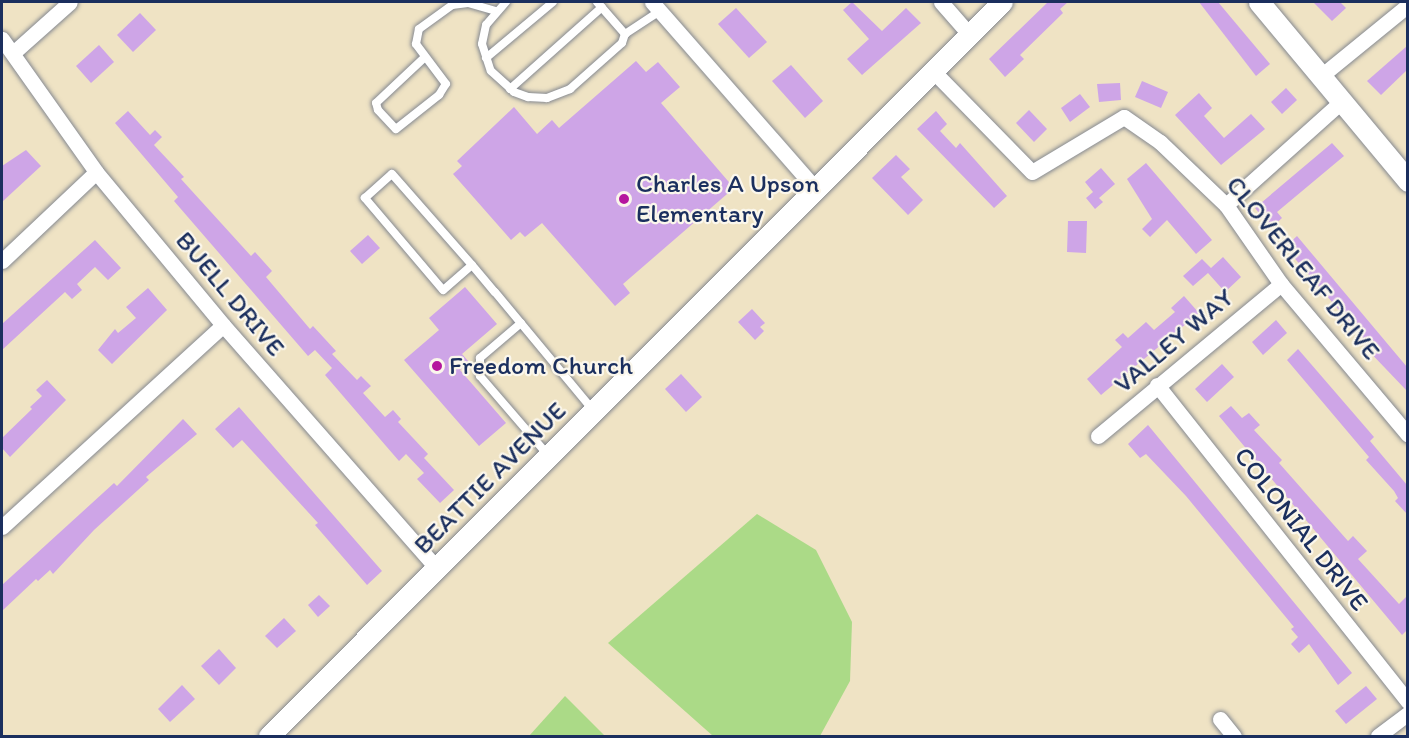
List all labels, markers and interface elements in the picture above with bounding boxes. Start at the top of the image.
place label: Charles A Upson Elementary [636,168,820,230]
street label: CLOVERLEAF DRIVE [1218,169,1388,367]
marker: Charles A Upson Elementary [617,192,631,206]
street label: BUELL DRIVE [169,225,291,363]
street label: VALLEY WAY [1108,282,1240,400]
place label: Freedom Church [449,350,633,382]
marker: Freedom Church [430,359,444,373]
street label: BEATTIE AVENUE [408,396,572,560]
street label: COLONIAL DRIVE [1226,439,1376,619]

